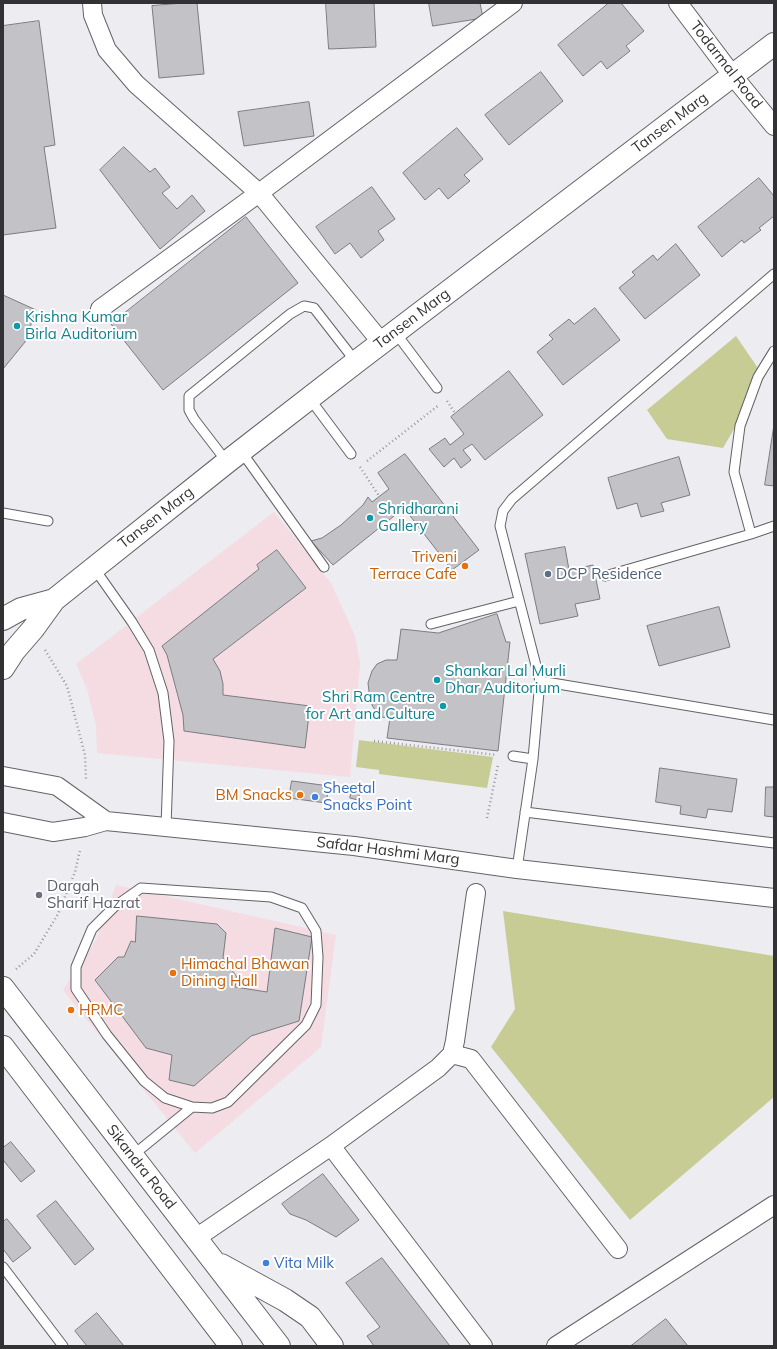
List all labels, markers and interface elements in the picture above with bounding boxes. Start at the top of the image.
street label: Todarmal Road [686,18,766,112]
street label: Tansen Marg [629,89,711,157]
street label: Tansen Marg [371,285,453,353]
place label: Krishna Kumar Birla Auditorium [25,308,138,343]
marker: Krishna Kumar Birla Auditorium [12,321,22,331]
street label: Tansen Marg [115,483,197,553]
place label: Shridharani Gallery [378,500,459,535]
marker: Shridharani Gallery [365,513,375,523]
place label: Triveni Terrace Cafe [370,548,457,583]
marker: Triveni Terrace Cafe [460,561,470,571]
place label: DCP Residence [556,565,662,583]
marker: DCP Residence [543,569,553,579]
place label: Shankar Lal Murli Dhar Auditorium [445,662,566,697]
marker: Shankar Lal Murli Dhar Auditorium [432,675,442,685]
place label: Shri Ram Centre for Art and Culture [306,688,435,723]
marker: Shri Ram Centre for Art and Culture [438,701,448,711]
place label: Sheetal Snacks Point [323,779,412,814]
place label: BM Snacks [215,786,292,804]
marker: BM Snacks [295,790,305,800]
marker: Sheetal Snacks Point [310,792,320,802]
street label: Safdar Hashmi Marg [315,833,461,869]
place label: Dargah Sharif Hazrat [47,877,140,912]
marker: Dargah Sharif Hazrat [34,890,44,900]
place label: Himachal Bhawan Dining Hall [181,955,310,990]
marker: Himachal Bhawan Dining Hall [168,968,178,978]
place label: HPMC [79,1001,123,1019]
marker: HPMC [66,1005,76,1015]
street label: Sikandra Road [102,1121,180,1213]
place label: Vita Milk [274,1254,334,1272]
marker: Vita Milk [261,1258,271,1268]

